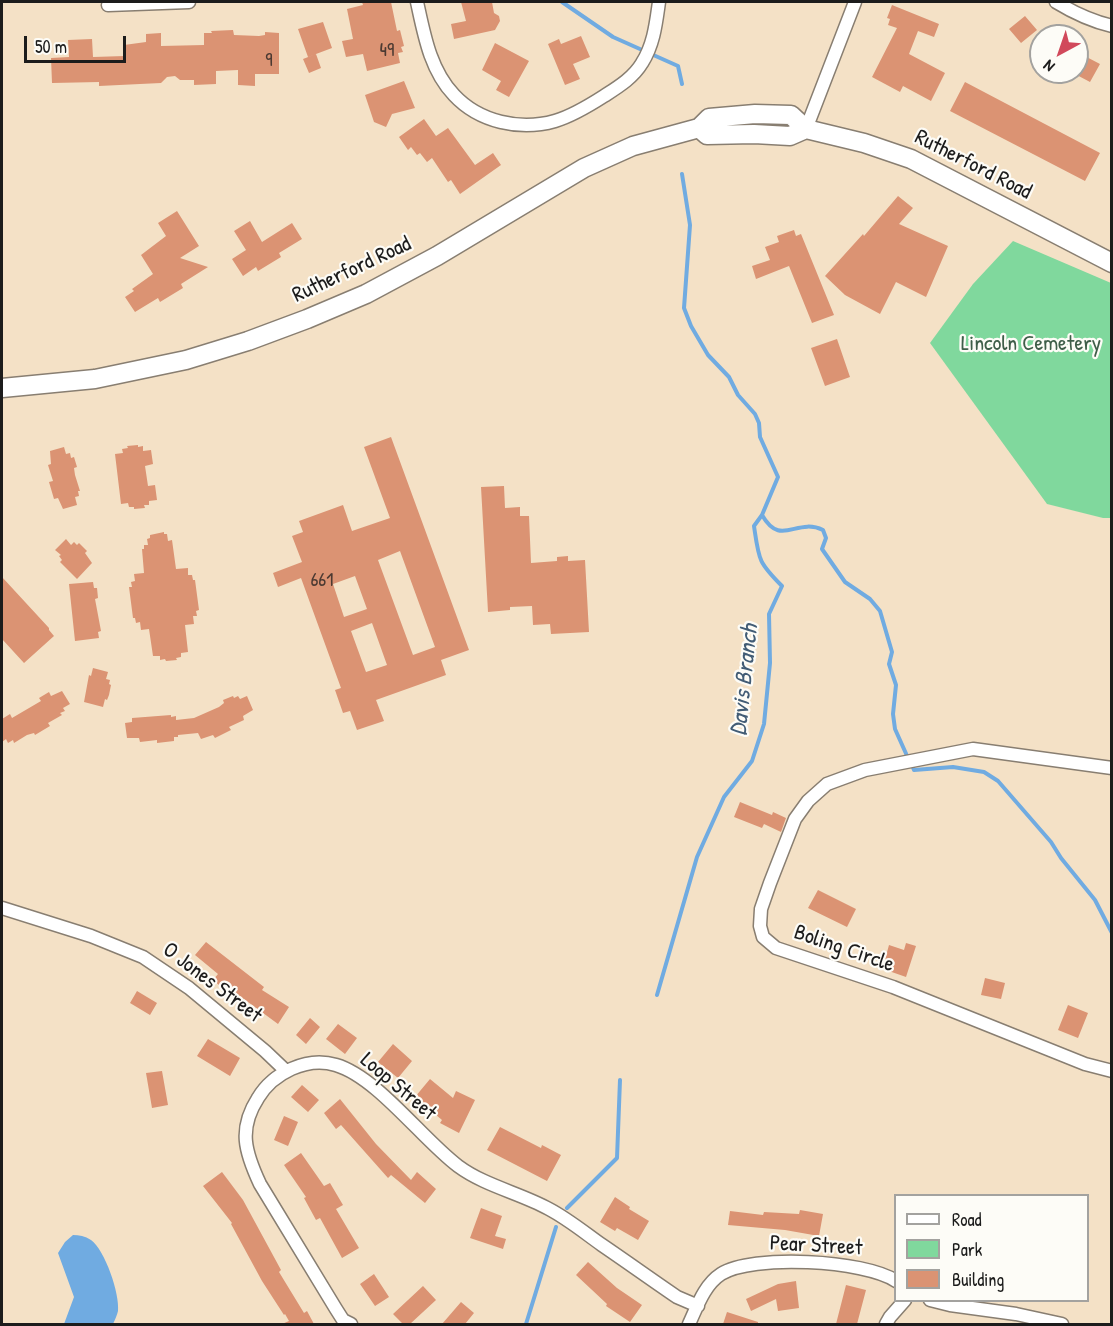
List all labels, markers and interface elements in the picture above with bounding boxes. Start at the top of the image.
scale bar [27,24,129,62]
north arrow [1029,24,1089,84]
text: 50 m [35,34,67,59]
house number: 49 [380,39,394,63]
house number: 9 [265,49,273,73]
text: N [1038,55,1059,77]
street label: Rutherford Road [910,124,1036,206]
street label: Rutherford Road [289,231,415,309]
park label: Lincoln Cemetery [961,331,1101,357]
house number: 661 [310,569,334,593]
water label: Davis Branch [725,623,765,737]
street label: Boling Circle [790,920,898,978]
street label: O Jones Street [157,937,267,1029]
street label: Loop Street [354,1047,442,1127]
legend [894,1194,1089,1302]
text: Road [952,1207,982,1232]
street label: Pear Street [769,1230,863,1262]
text: Park [952,1237,982,1262]
text: Building [952,1267,1004,1292]

